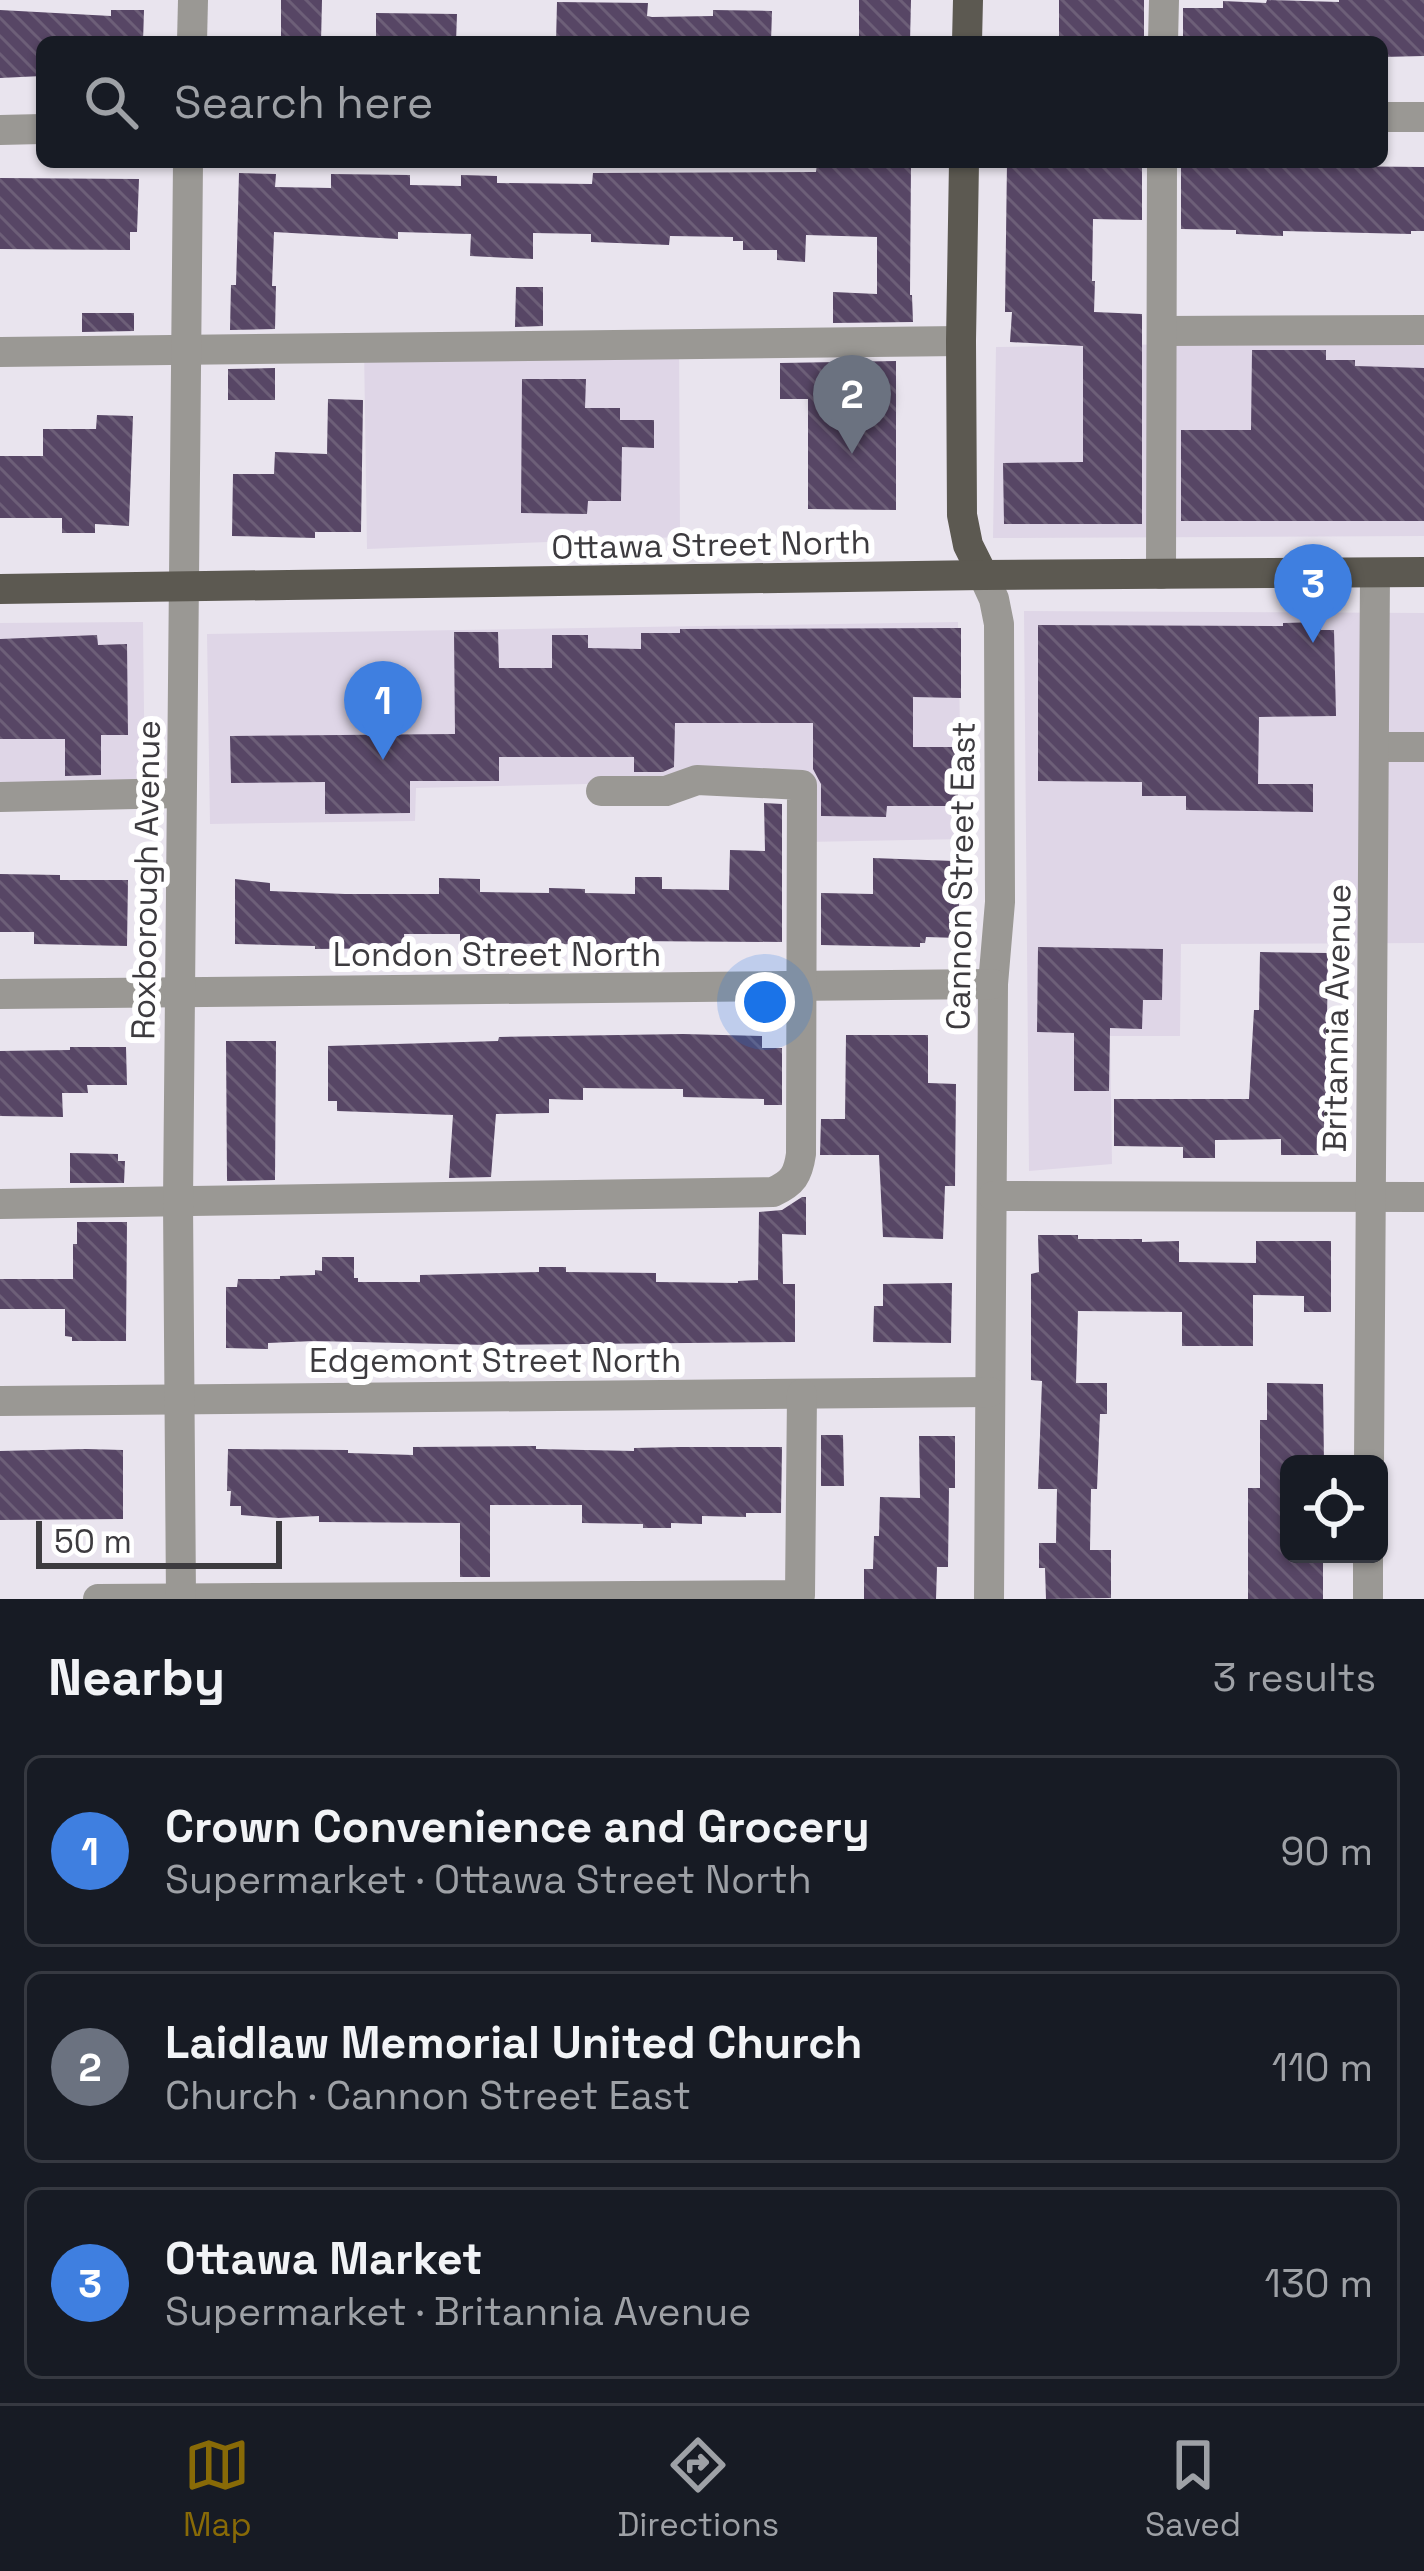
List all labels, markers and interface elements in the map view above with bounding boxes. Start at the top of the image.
search box [36,36,1388,168]
icon: search [78,69,144,135]
text: Search here [174,74,433,131]
pin: 2 [813,355,891,454]
street label: Ottawa Street North [551,521,871,569]
pin: 3 [1274,544,1352,643]
pin: 1 [344,661,422,760]
street label: Roxborough Avenue [122,720,170,1040]
street label: Cannon Street East [937,721,985,1031]
street label: Britannia Avenue [1314,883,1360,1153]
street label: London Street North [333,934,661,976]
your location [735,972,795,1032]
street label: Edgemont Street North [309,1340,681,1382]
map controls [1280,1455,1388,1563]
button: locate [1280,1455,1388,1563]
scale bar [36,1515,282,1568]
text: 50 m [54,1521,132,1563]
text: Nearby [48,1645,225,1710]
text: 3 results [1213,1653,1376,1702]
text: Crown Convenience and Grocery [165,1798,870,1855]
text: 1 [81,1827,99,1876]
text: 90 m [1281,1827,1373,1876]
text: Supermarket · Ottawa Street North [165,1855,812,1904]
text: Laidlaw Memorial United Church [165,2014,862,2071]
text: 2 [78,2043,102,2092]
text: 110 m [1272,2043,1373,2092]
text: Church · Cannon Street East [165,2071,691,2120]
text: Ottawa Market [165,2230,483,2287]
text: 3 [78,2259,102,2308]
text: 130 m [1265,2259,1373,2308]
text: Supermarket · Britannia Avenue [165,2287,751,2336]
tab: Map [183,2432,252,2546]
tab: Directions [617,2432,779,2546]
tab: Saved [1145,2432,1241,2546]

